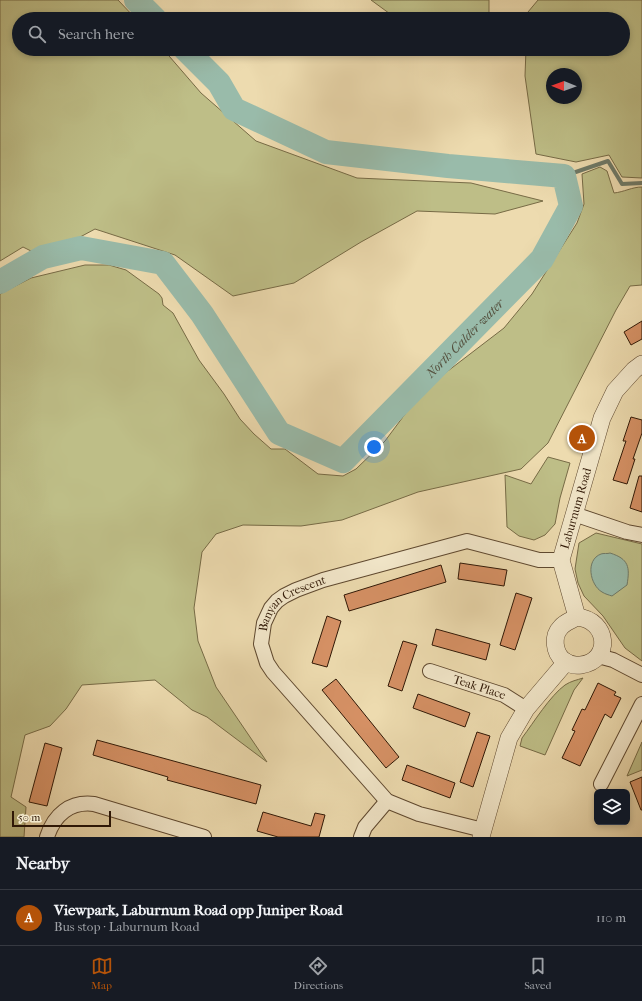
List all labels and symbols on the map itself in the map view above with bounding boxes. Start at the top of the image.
north arrow [546,68,582,104]
water label: North Calder water [422,295,508,381]
pin: A [569,423,595,453]
your location [364,437,384,457]
street label: Laburnum Road [558,466,594,551]
street label: Banyan Crescent [256,572,328,632]
street label: Teak Place [451,672,508,702]
scale bar [12,809,111,828]

